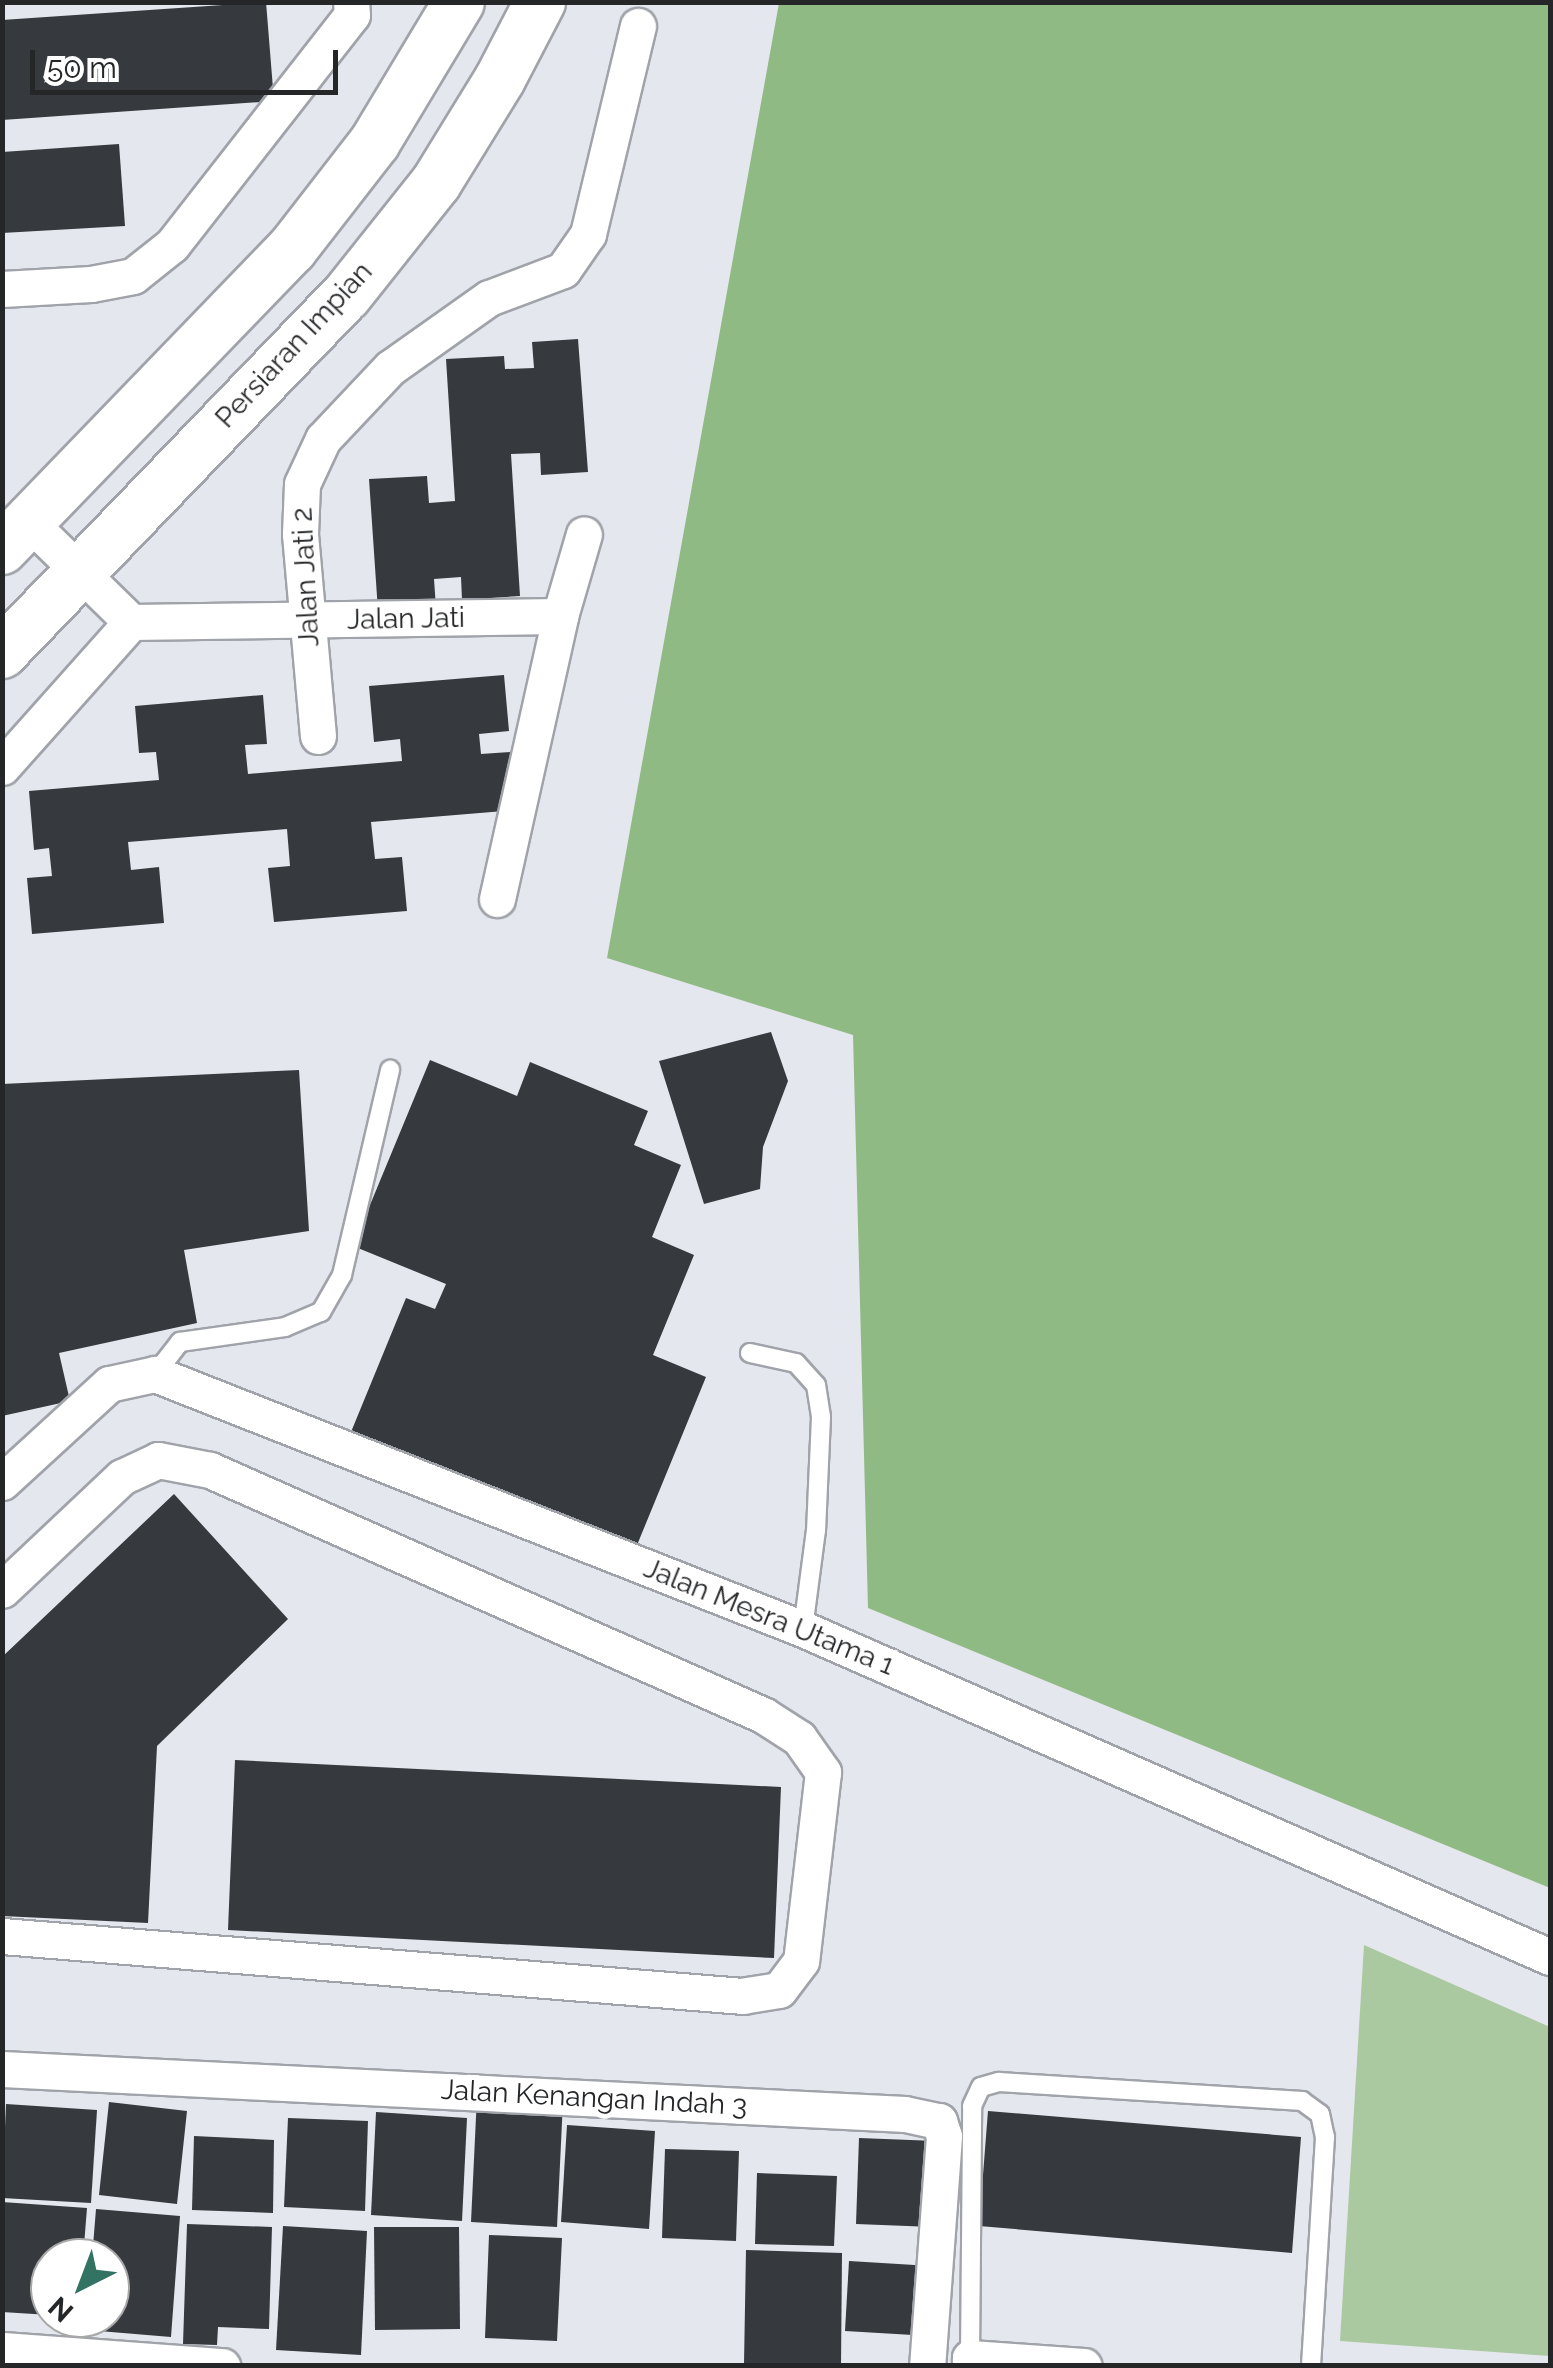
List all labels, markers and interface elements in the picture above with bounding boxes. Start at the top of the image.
scale bar [35,30,342,92]
text: 50 m [47,50,117,85]
street label: Persiaran Impian [209,255,379,435]
street label: Jalan Jati 2 [286,506,326,648]
street label: Jalan Jati [346,601,466,637]
street label: Jalan Mesra Utama 1 [639,1551,899,1683]
street label: Jalan Kenangan Indah 3 [440,2073,748,2123]
north arrow [30,2238,130,2338]
text: N [42,2290,80,2329]

